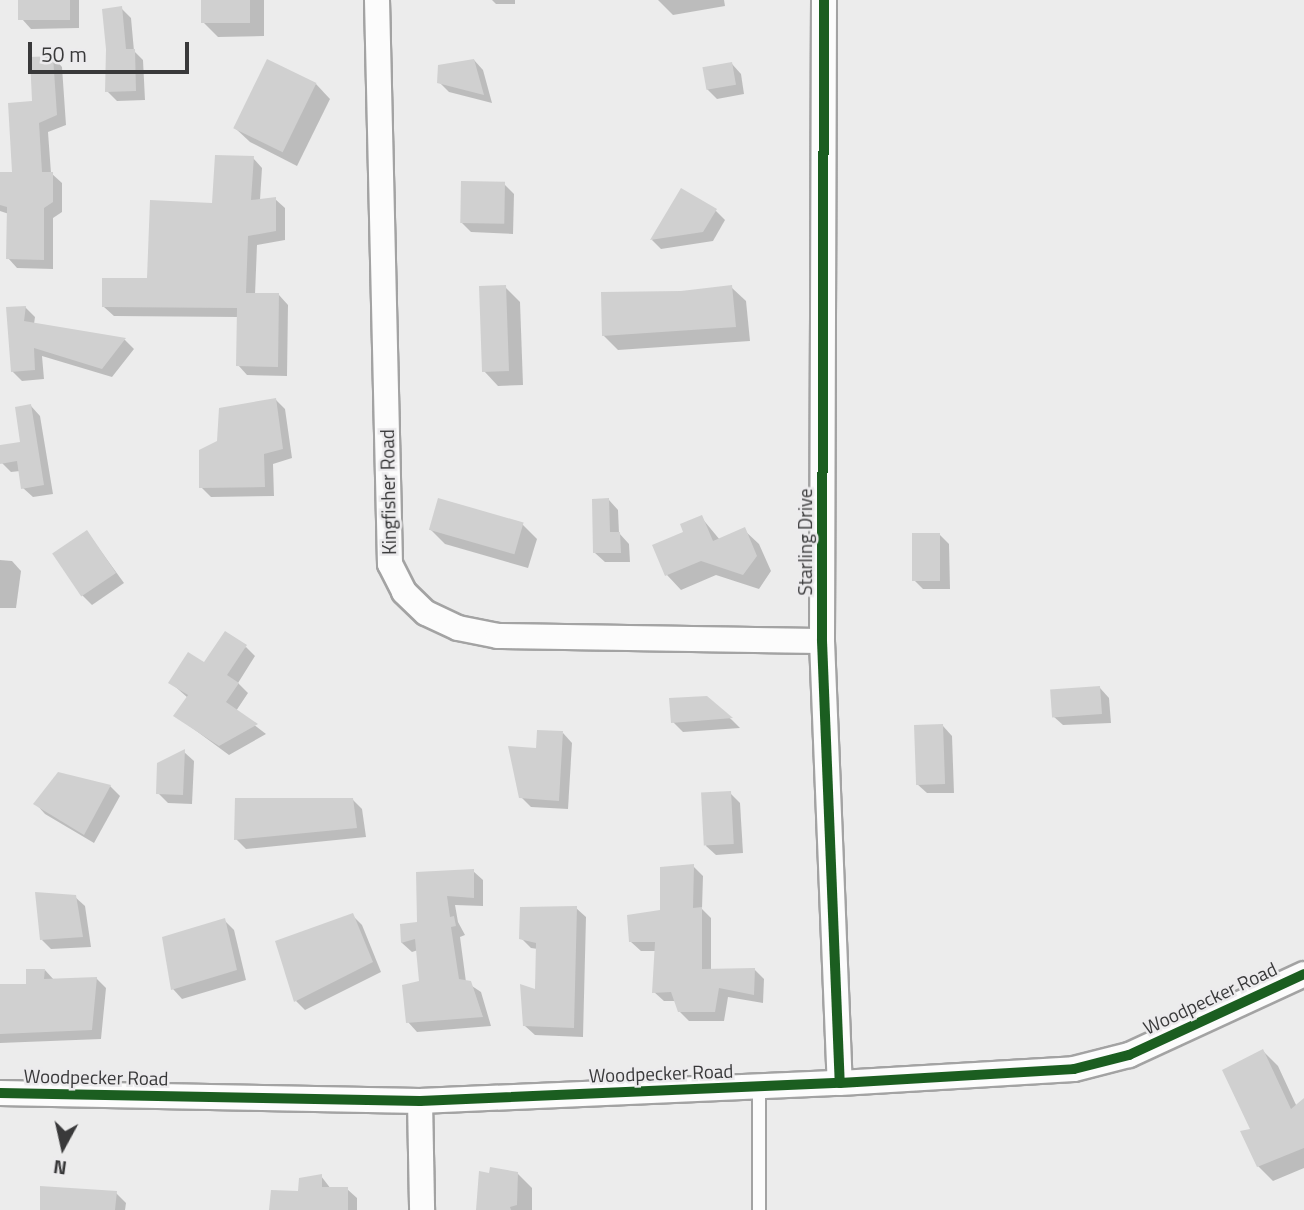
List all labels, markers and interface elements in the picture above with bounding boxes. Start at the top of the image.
scale bar [32,28,192,72]
text: 50 m [41,38,87,70]
street label: Kingfisher Road [376,429,400,555]
street label: Starling Drive [794,488,816,596]
street label: Woodpecker Road [1140,957,1280,1039]
street label: Woodpecker Road [588,1059,734,1087]
street label: Woodpecker Road [23,1064,169,1090]
north arrow [28,1112,98,1182]
text: N [51,1153,69,1184]

